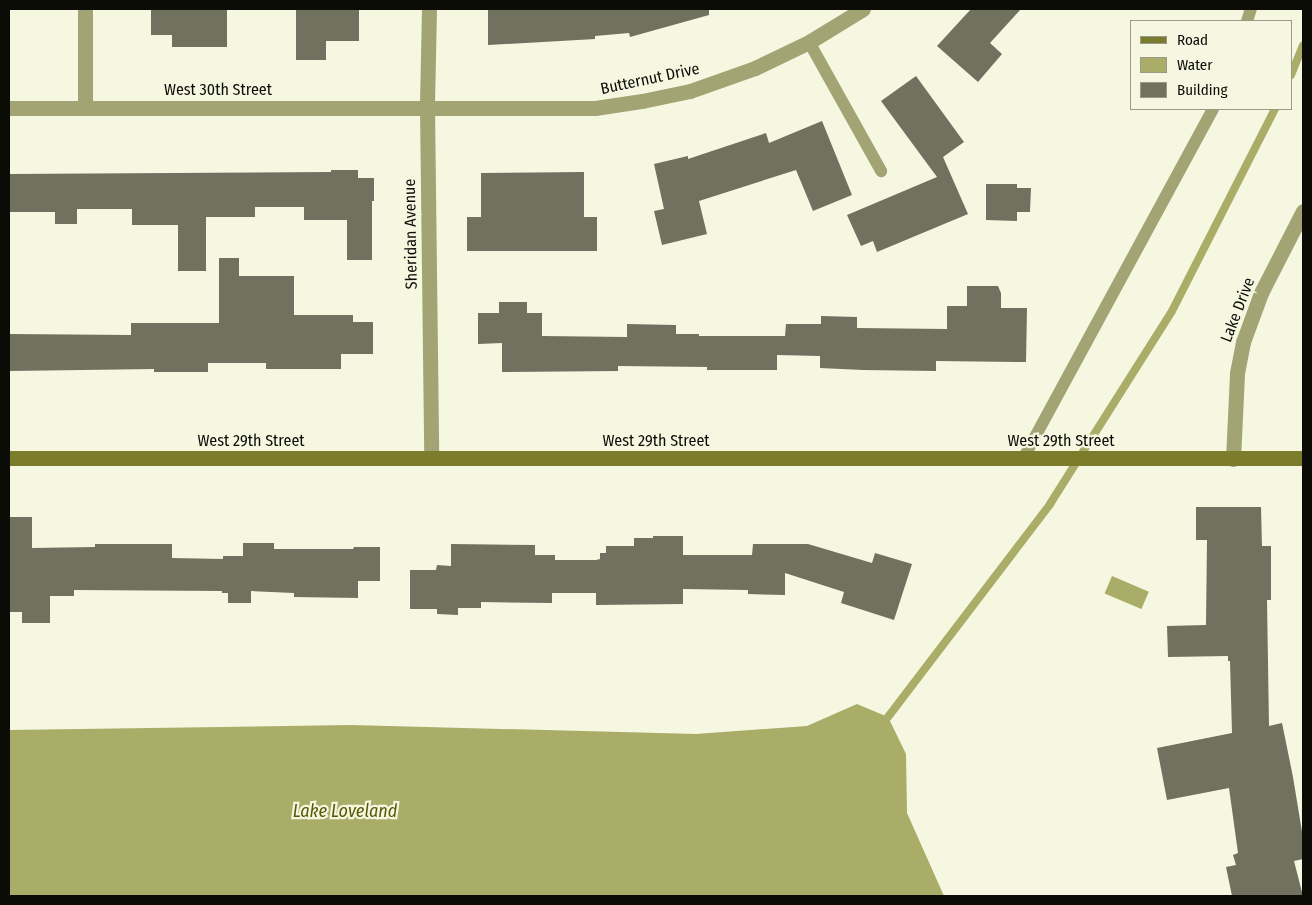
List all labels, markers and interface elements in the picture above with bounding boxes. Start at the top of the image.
legend [1130,20,1292,110]
text: Road [1177,31,1208,49]
text: Water [1177,56,1212,74]
street label: Butternut Drive [599,59,701,99]
street label: West 30th Street [164,80,272,100]
text: Building [1177,81,1228,99]
street label: Sheridan Avenue [400,179,422,289]
street label: Lake Drive [1217,275,1259,345]
street label: West 29th Street [197,431,305,451]
street label: West 29th Street [602,431,710,451]
street label: West 29th Street [1007,431,1115,451]
water label: Lake Loveland [293,800,397,822]

